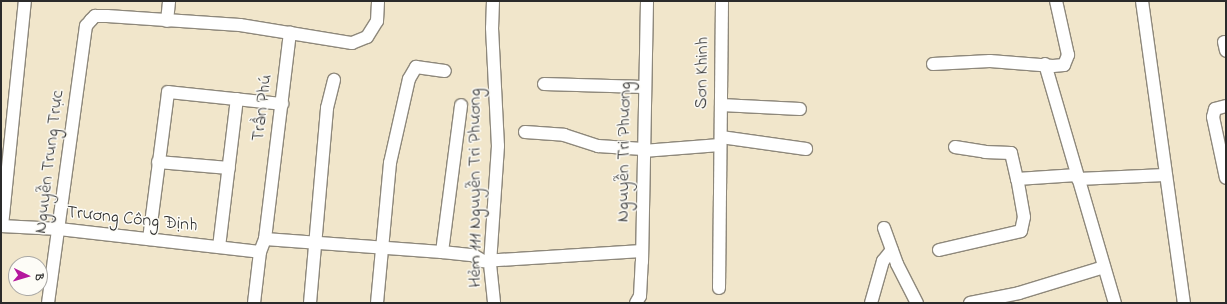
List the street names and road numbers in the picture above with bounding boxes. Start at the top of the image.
street label: Sơn Khinh [692,37,714,109]
street label: Trần Phú [248,73,278,143]
street label: Nguyễn Tri Phương [613,82,637,222]
street label: Hẻm 111 Nguyễn Tri Phương [465,88,487,288]
street label: Nguyễn Trung Trực [30,89,70,235]
street label: Trương Công Định [65,202,199,238]

